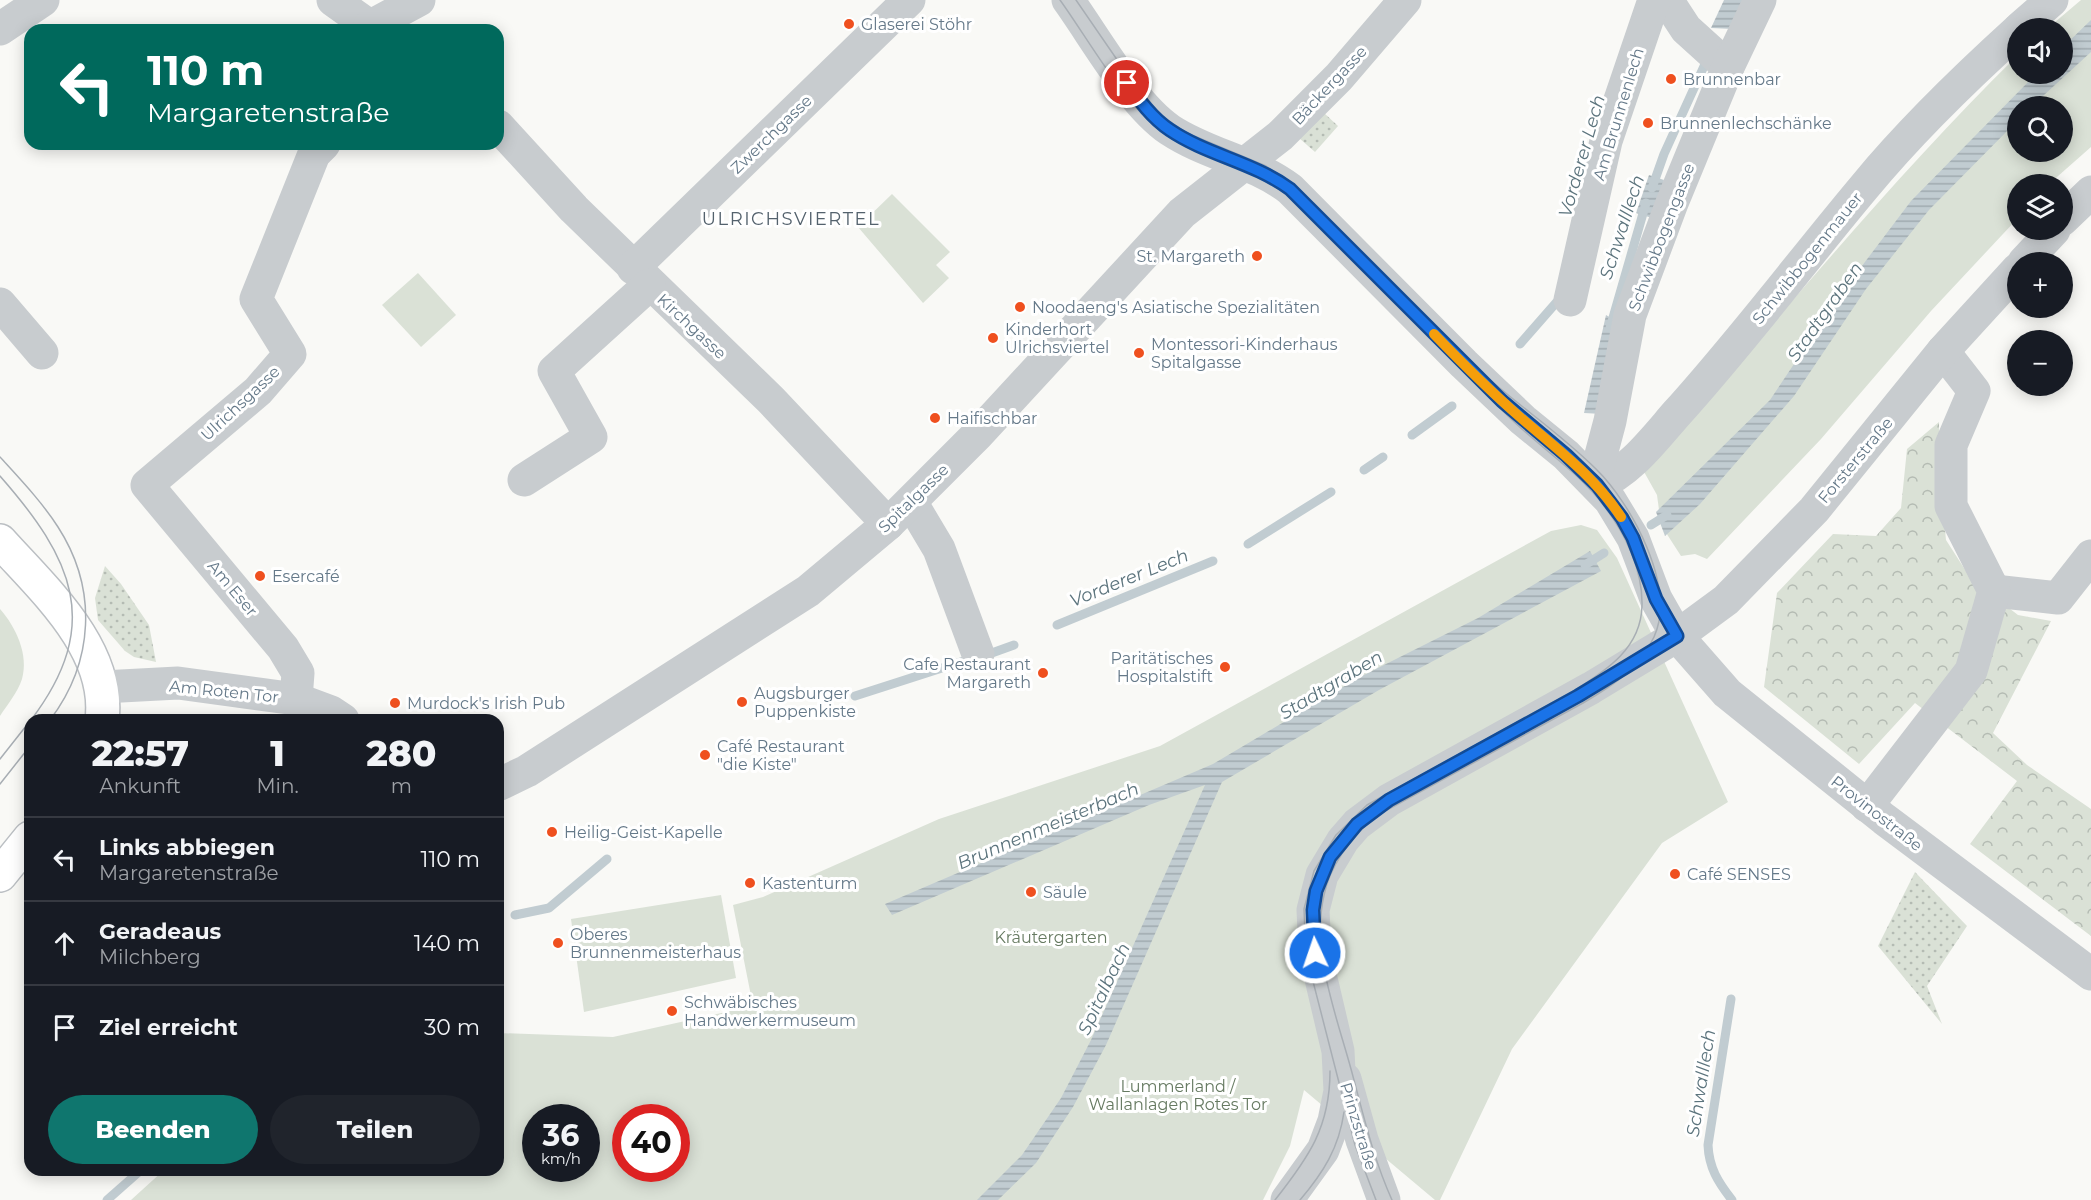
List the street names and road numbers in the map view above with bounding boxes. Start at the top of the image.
street label: Bäckergasse [1288,42,1371,129]
street label: Am Brunnenlech [1589,46,1648,183]
street label: Zwerchgasse [727,91,816,178]
street label: Schwibbogengasse [1625,161,1698,314]
street label: Schwibbogenmauer [1748,189,1866,328]
street label: Kirchgasse [653,290,730,363]
street label: Ulrichsgasse [197,362,284,445]
street label: Forsterstraße [1814,414,1897,507]
street label: Spitalgasse [874,460,952,537]
street label: Am Eser [204,557,261,620]
street label: Am Roten Tor [168,676,280,707]
street label: Provinostraße [1827,772,1926,855]
street label: Prinzstraße [1336,1080,1381,1172]

